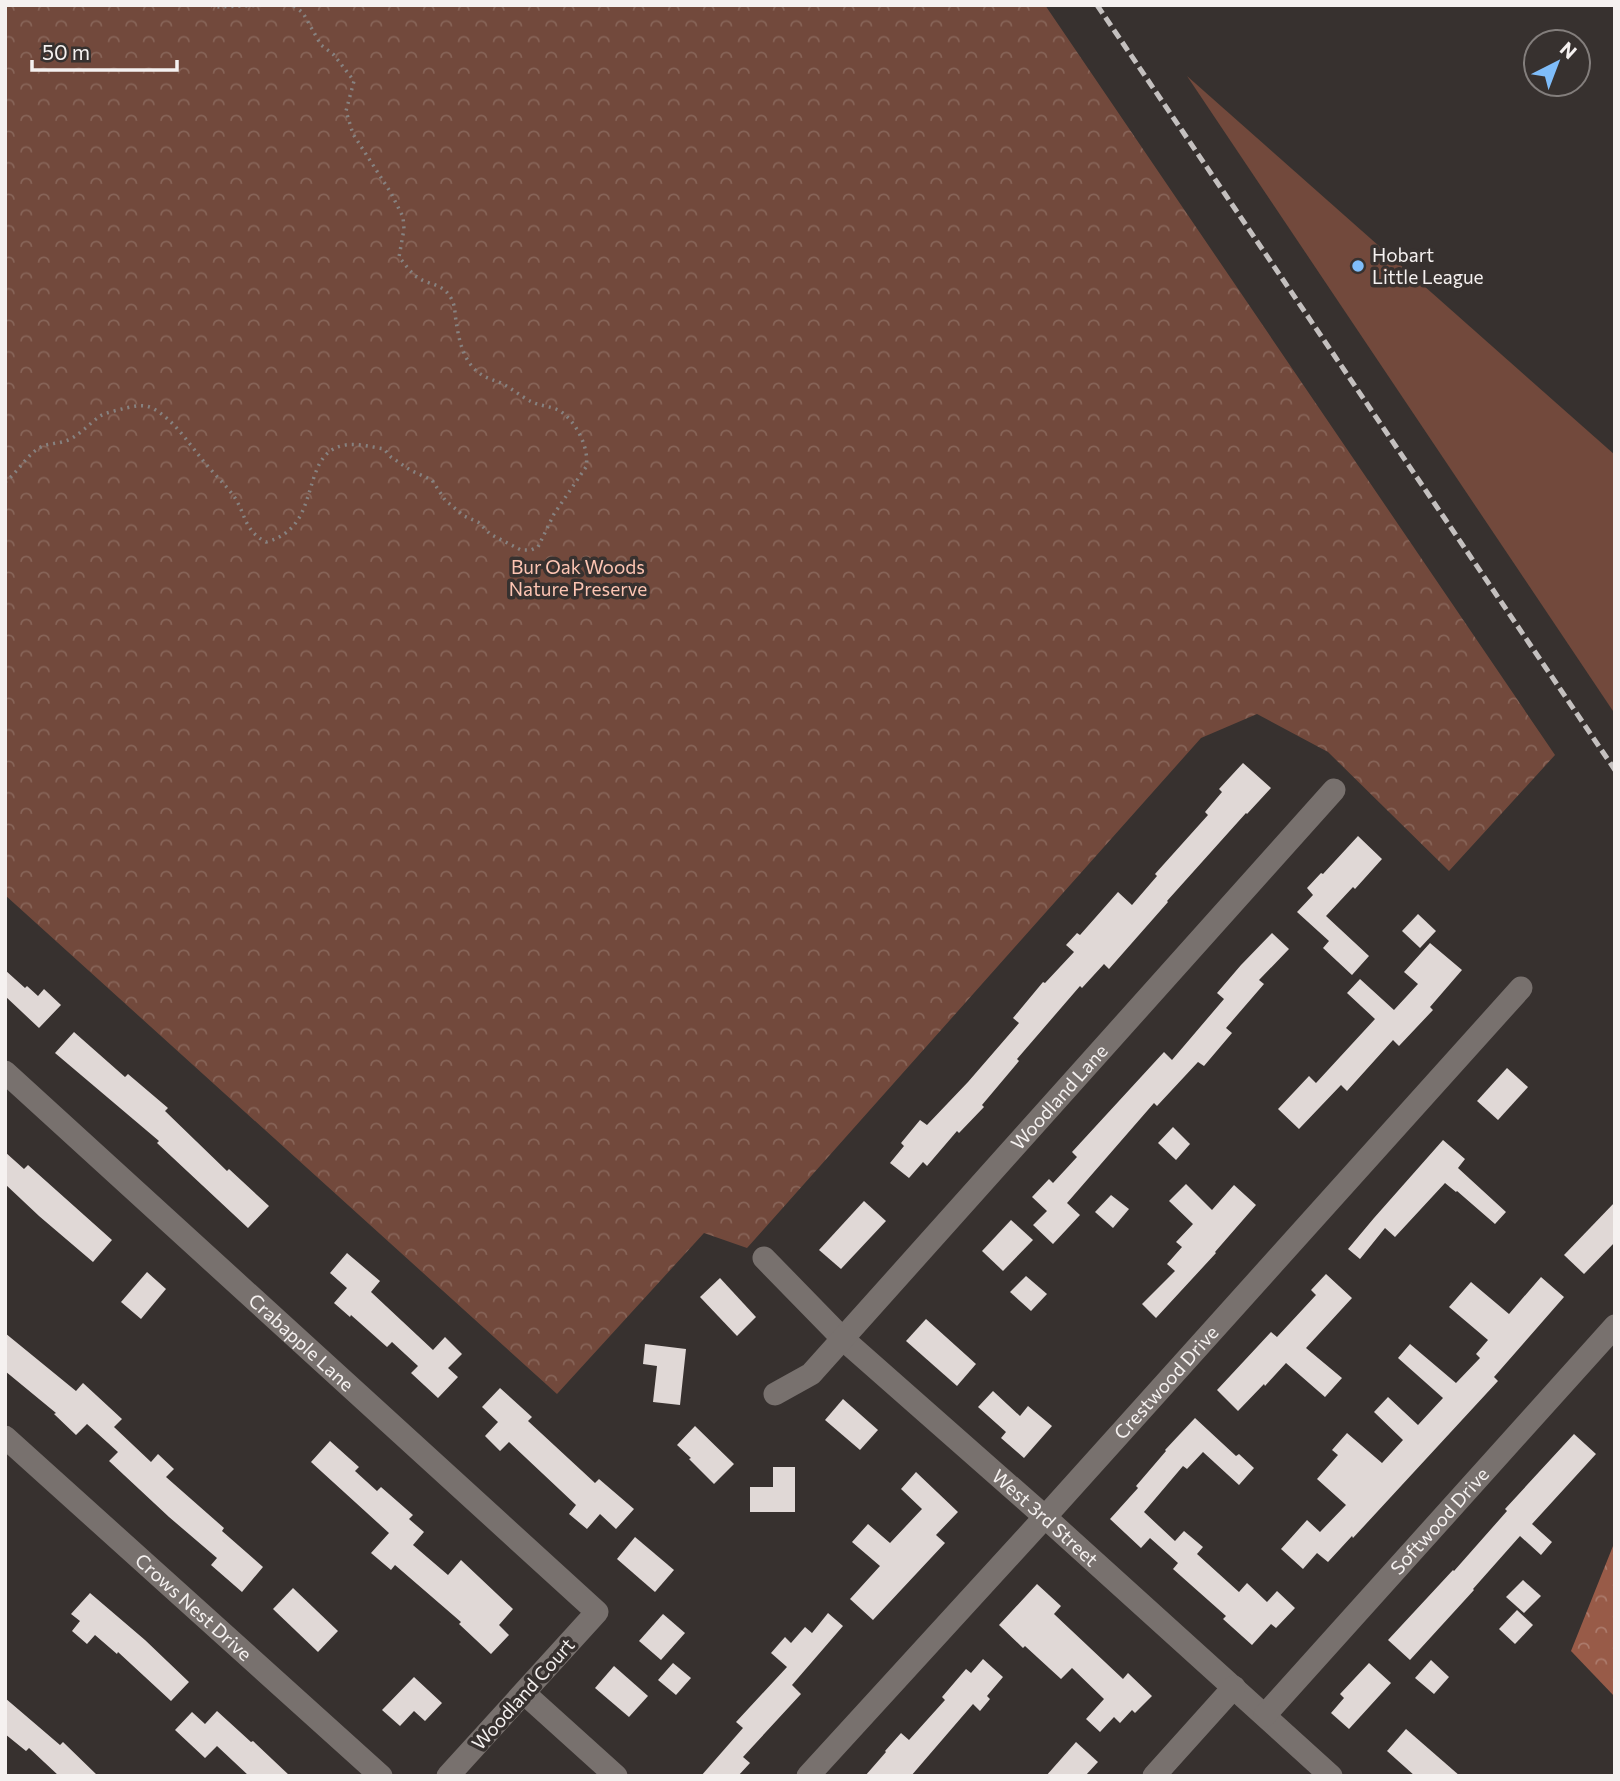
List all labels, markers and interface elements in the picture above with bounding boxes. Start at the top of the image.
scale bar [32,28,177,72]
north arrow [1522,28,1592,98]
text: N [1556,37,1582,63]
text: 50 m [42,39,90,64]
place label: Hobart Little League [1372,243,1484,288]
marker: Hobart Little League [1350,258,1366,274]
park label: Bur Oak Woods Nature Preserve [509,555,647,600]
street label: Woodland Lane [1005,1039,1112,1154]
street label: Crabapple Lane [244,1288,359,1396]
street label: Crestwood Drive [1109,1321,1223,1444]
street label: Softwood Drive [1385,1462,1493,1579]
street label: West 3rd Street [988,1464,1104,1571]
street label: Crows Nest Drive [131,1548,257,1665]
street label: Woodland Court [466,1633,579,1754]

